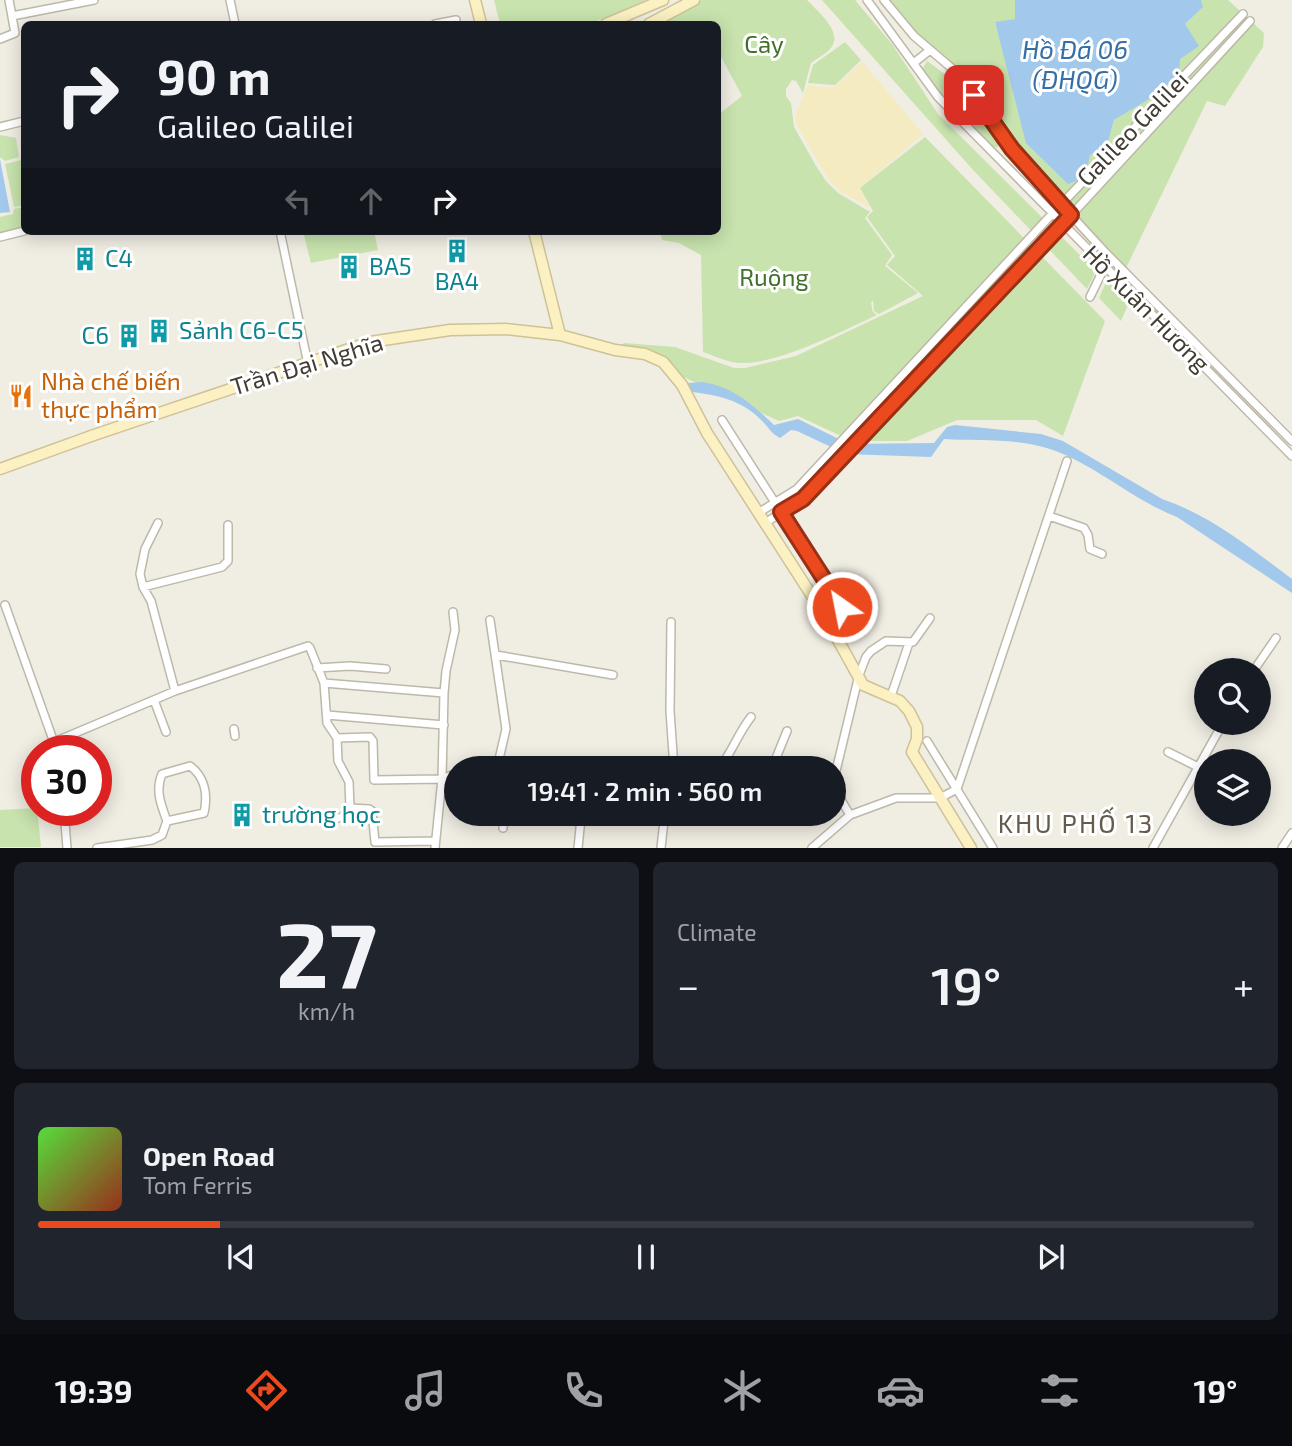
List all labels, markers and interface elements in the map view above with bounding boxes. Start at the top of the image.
park label: Cây [744,29,784,58]
water label: Hồ Đá 06 (ĐHQG) [1022,33,1128,95]
text: 90 m [157,46,271,105]
icon: right [42,49,133,140]
pin [944,65,1004,125]
street label: Galileo Galilei [1070,65,1194,191]
icon: arrive [955,76,993,114]
text: Galileo Galilei [157,106,354,144]
icon: left [279,182,317,220]
icon: ahead [352,182,390,220]
icon: right [425,182,463,220]
building icon: BA4 [443,237,471,265]
street label: Hồ Xuân Hương [1078,239,1216,377]
place label: C4 [105,243,133,272]
building icon: C4 [71,245,99,273]
place label: BA5 [369,251,412,280]
building icon: BA5 [335,253,363,281]
park label: Ruộng [739,262,809,291]
place label: BA4 [435,266,479,295]
place label: Sảnh C6-C5 [179,315,304,344]
building icon: Sảnh C6-C5 [145,317,173,345]
place label: C6 [82,320,109,349]
building icon: C6 [115,322,143,350]
street label: Trần Đại Nghĩa [227,327,386,400]
place label: Nhà chế biến thực phẩm [41,366,181,423]
restaurant icon: Nhà chế biến thực phẩm [7,382,35,410]
position arrow [805,570,879,644]
map controls [1194,658,1271,826]
button: search [1194,658,1271,735]
speed limit sign: 30 [21,735,112,826]
button: layers [1194,749,1271,826]
text: 19:41 · 2 min · 560 m [528,775,762,806]
place label: trường học [262,799,381,828]
building icon: trường học [228,801,256,829]
district label: KHU PHỐ 13 [998,806,1154,838]
text: 27 [276,897,377,1006]
text: Climate [677,918,757,946]
text: 19° [931,953,1001,1015]
text: − [677,962,699,1008]
text: + [1233,962,1254,1008]
text: km/h [298,997,355,1025]
text: Open Road [143,1140,275,1171]
text: Tom Ferris [143,1171,252,1199]
icon: previous [222,1238,260,1276]
icon: pause [627,1238,665,1276]
icon: next [1032,1238,1070,1276]
icon: directions [242,1366,291,1415]
icon: music [401,1366,450,1415]
icon: phone [559,1366,608,1415]
icon: climate [718,1366,767,1415]
icon: car [876,1366,925,1415]
icon: filters [1035,1366,1084,1415]
text: 19:39 [55,1371,133,1409]
text: 19° [1193,1371,1237,1409]

